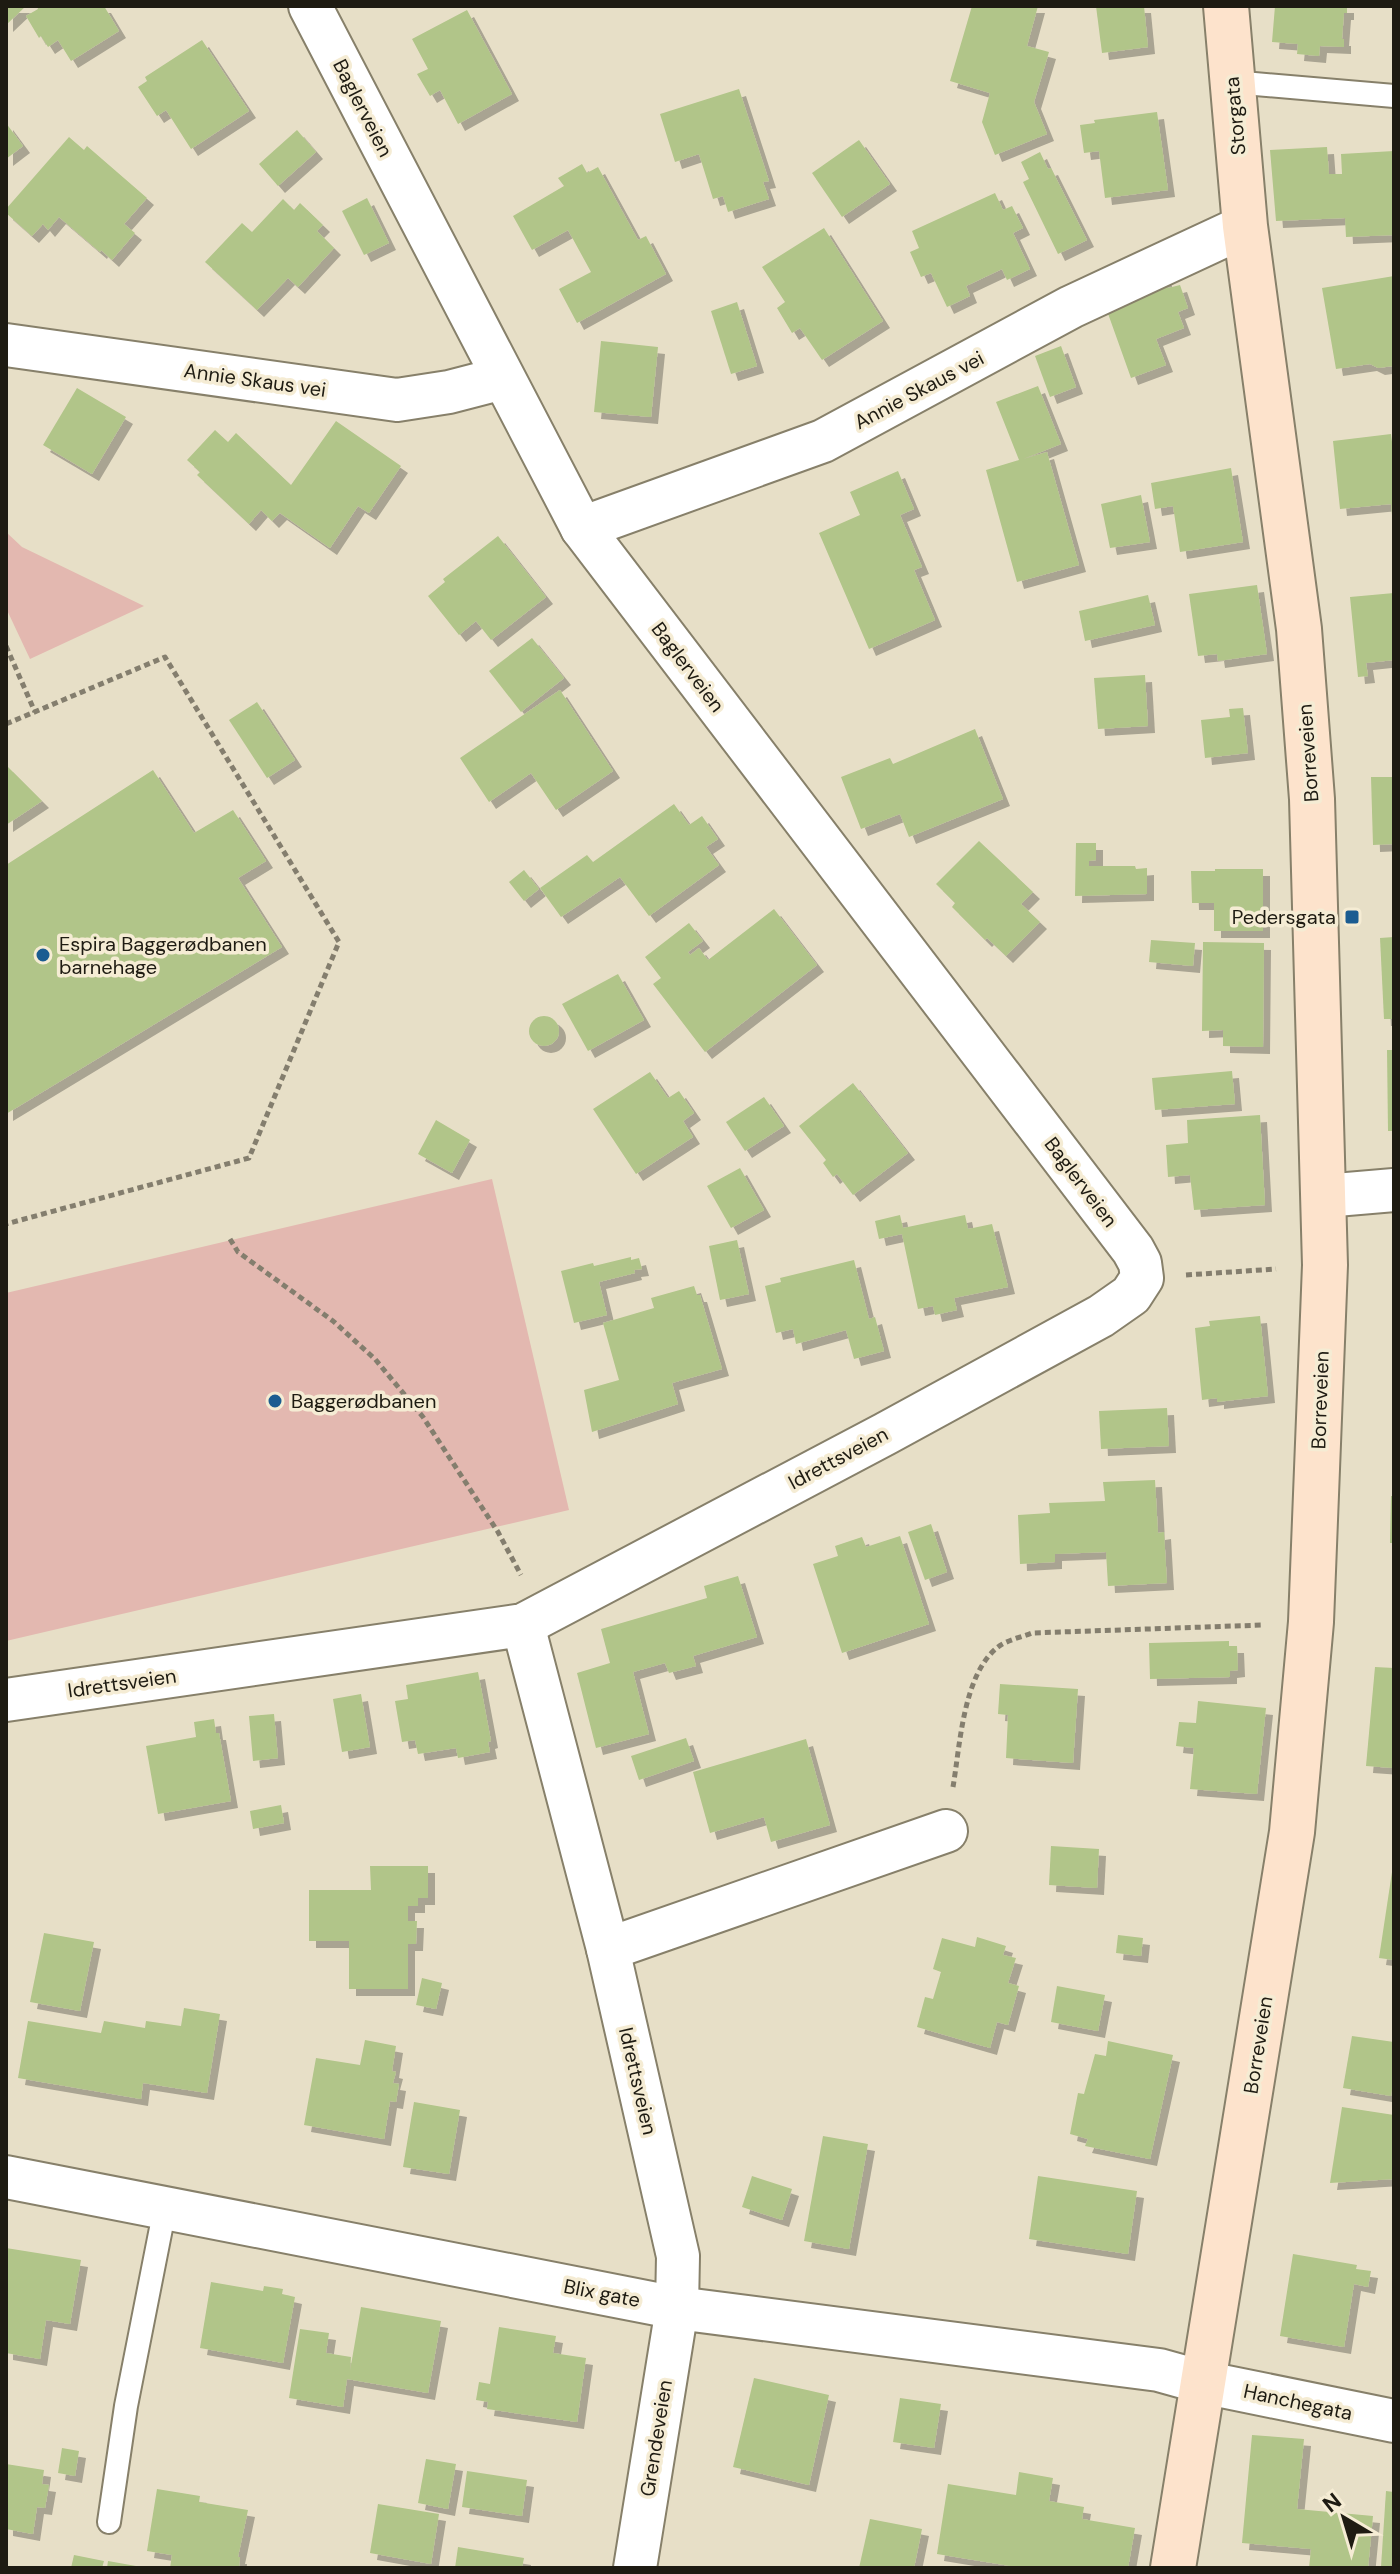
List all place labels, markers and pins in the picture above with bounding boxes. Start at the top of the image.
place label: Pedersgata [1232,904,1336,930]
marker: Pedersgata [1343,908,1361,926]
place label: Espira Baggerødbanen barnehage [59,931,267,980]
marker: Espira Baggerødbanen barnehage [34,946,52,964]
place label: Baggerødbanen [291,1388,436,1414]
marker: Baggerødbanen [266,1392,284,1410]

